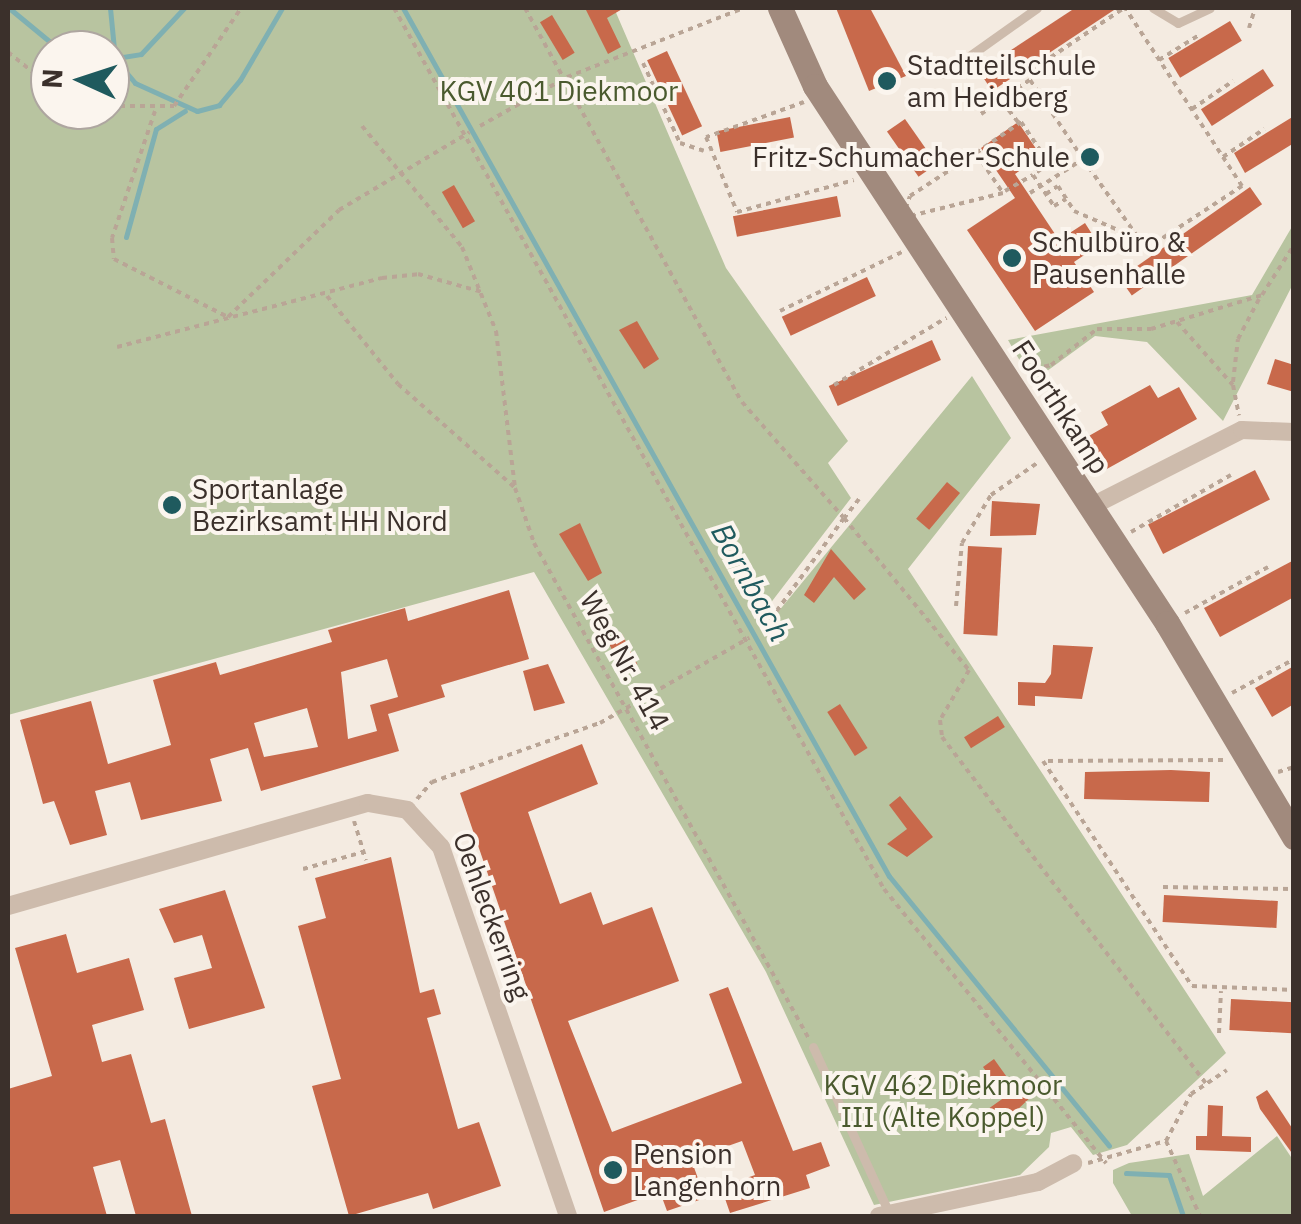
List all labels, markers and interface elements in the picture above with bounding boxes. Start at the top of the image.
north arrow [30,30,130,130]
place label: Stadtteilschule am Heidberg [907,48,1096,114]
text: N [33,67,71,90]
marker: Stadtteilschule am Heidberg [876,70,898,92]
park label: KGV 401 Diekmoor [440,74,678,108]
place label: Fritz-Schumacher-Schule [752,140,1070,174]
marker: Fritz-Schumacher-Schule [1079,146,1101,168]
place label: Schulbüro & Pausenhalle [1032,225,1186,291]
marker: Schulbüro & Pausenhalle [1001,247,1023,269]
street label: Foorthkamp [1005,334,1117,480]
place label: Sportanlage Bezirksamt HH Nord [192,472,448,538]
marker: Sportanlage Bezirksamt HH Nord [161,494,183,516]
water label: Bornbach [704,517,798,647]
street label: Weg Nr. 414 [573,586,677,736]
street label: Oehleckerring [446,828,538,1004]
park label: KGV 462 Diekmoor III (Alte Koppel) [824,1068,1062,1134]
place label: Pension Langenhorn [633,1137,782,1203]
marker: Pension Langenhorn [602,1159,624,1181]

